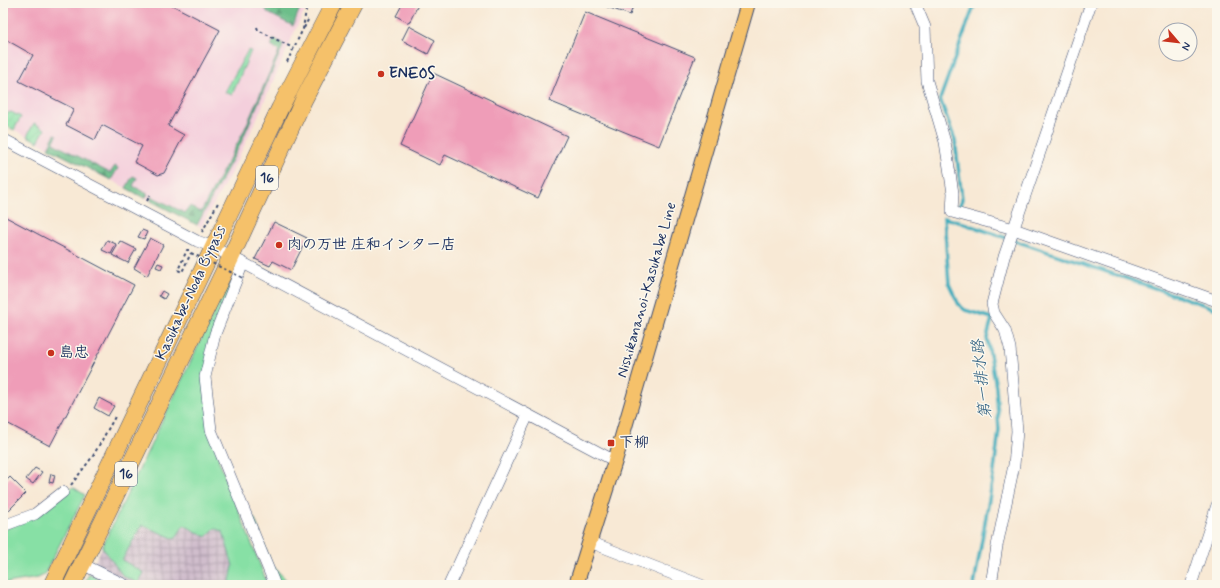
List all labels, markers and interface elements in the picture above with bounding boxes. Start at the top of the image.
north arrow [1158,22,1198,62]
text: N [1178,40,1194,53]
place label: ENEOS [389,64,436,84]
marker: ENEOS [376,69,386,79]
road number: 16 [256,166,278,190]
street label: Nishikananoi-Kasukabe Line [612,200,682,380]
street label: Kasukabe-Noda Bypass [151,222,231,364]
place label: 肉の万世 庄和インター店 [287,235,456,255]
marker: 肉の万世 庄和インター店 [274,240,284,250]
water label: 第一排水路 [967,337,997,420]
place label: 島忠 [59,343,89,363]
marker: 島忠 [46,348,56,358]
place label: 下柳 [619,433,649,453]
marker: 下柳 [606,438,616,448]
road number: 16 [115,462,137,486]

